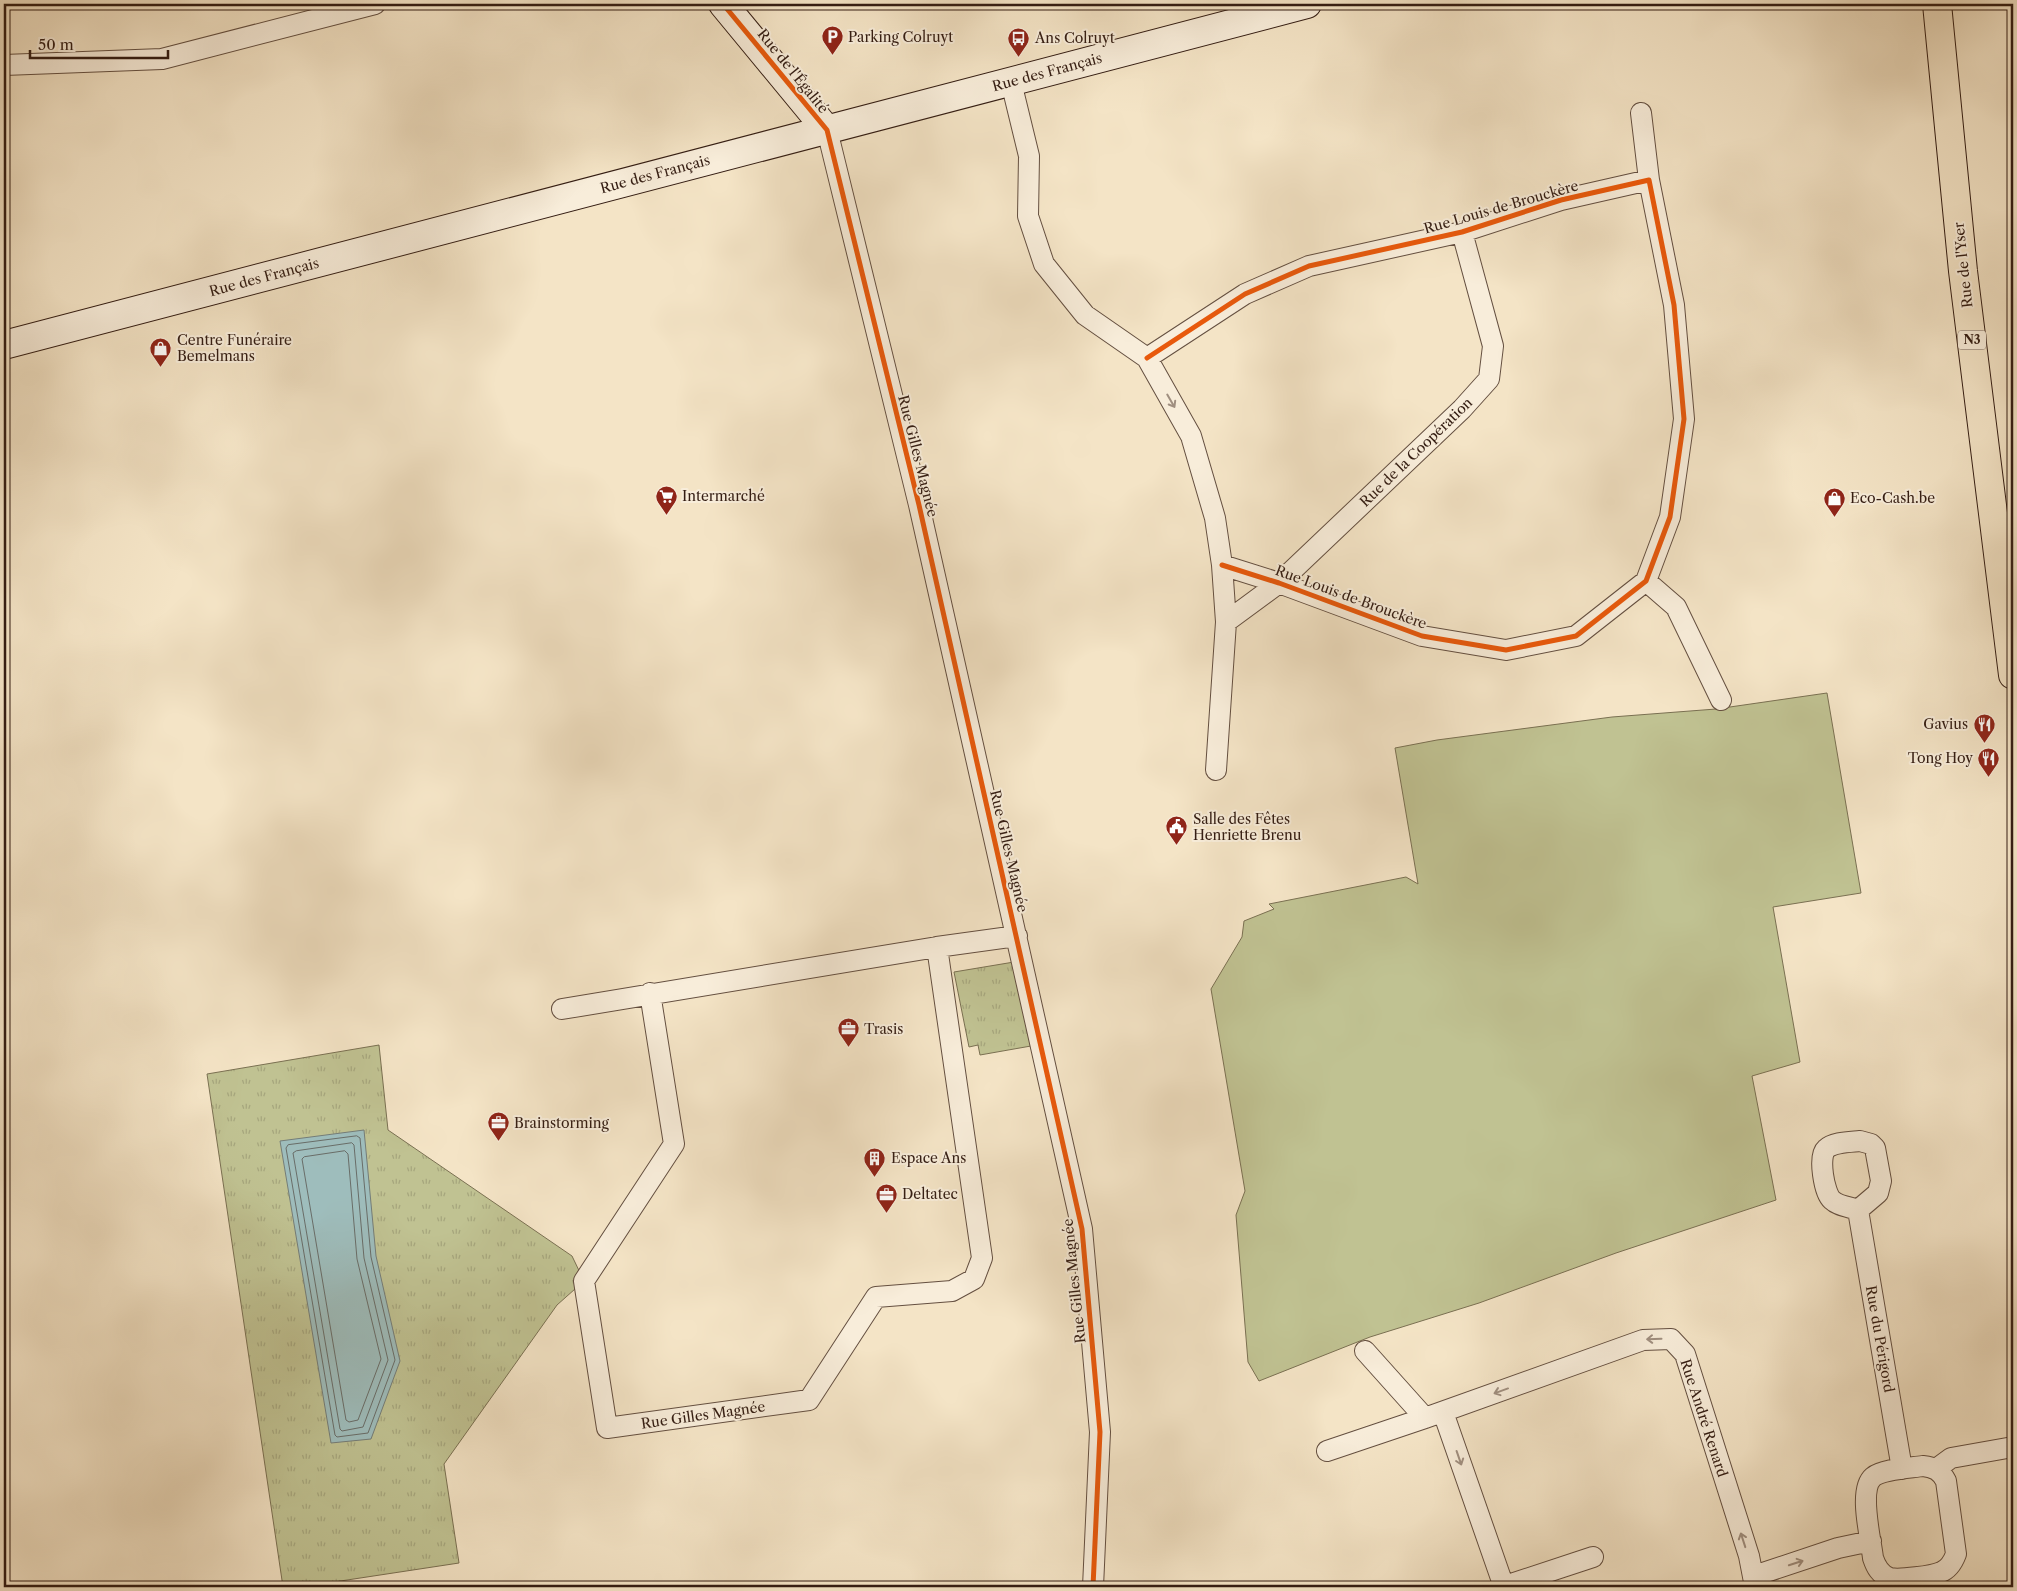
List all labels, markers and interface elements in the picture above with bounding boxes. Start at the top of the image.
street label: Rue de l'Égalité [754,25,833,117]
parking icon: Parking Colruyt [820,25,844,56]
bus stop icon: Ans Colruyt [1007,26,1031,57]
scale bar [30,28,168,60]
place label: Parking Colruyt [848,28,953,46]
place label: Ans Colruyt [1034,29,1115,47]
text: 50 m [38,35,74,54]
street label: Rue des Français [990,49,1104,95]
street label: Rue des Français [598,151,712,197]
street label: Rue Louis de Brouckère [1422,176,1581,238]
street label: Rue de l'Yser [1950,221,1976,309]
street label: Rue des Français [207,254,321,300]
road number: N3 [1958,330,1986,350]
place label: Centre Funéraire Bemelmans [177,331,292,365]
shop icon: Centre Funéraire Bemelmans [149,336,173,367]
street label: Rue Gilles Magnée [894,393,942,519]
one-way arrow [1167,393,1177,407]
street label: Rue de la Coopération [1356,393,1476,511]
supermarket icon: Intermarché [654,484,678,515]
shop icon: Eco-Cash.be [1822,486,1846,517]
place label: Intermarché [682,487,765,505]
place label: Eco-Cash.be [1850,489,1935,507]
street label: Rue Louis de Brouckère [1273,561,1429,633]
restaurant icon: Gavius [1972,712,1996,743]
place label: Gavius [1923,715,1968,733]
restaurant icon: Tong Hoy [1977,746,2001,777]
place label: Tong Hoy [1908,749,1973,767]
street label: Rue Gilles Magnée [986,788,1032,914]
place label: Salle des Fêtes Henriette Brenu [1193,810,1302,844]
public building icon: Salle des Fêtes Henriette Brenu [1165,815,1189,846]
office icon: Trasis [836,1017,860,1048]
place label: Trasis [864,1020,903,1038]
office icon: Brainstorming [486,1111,510,1142]
place label: Brainstorming [514,1114,609,1132]
building icon: Espace Ans [863,1146,887,1177]
place label: Espace Ans [891,1149,966,1167]
office icon: Deltatec [874,1182,898,1213]
place label: Deltatec [902,1185,958,1203]
street label: Rue Gilles Magnée [1058,1218,1089,1344]
street label: Rue du Périgord [1862,1284,1898,1394]
one-way arrow [1647,1335,1663,1344]
street label: Rue André Renard [1676,1357,1732,1480]
one-way arrow [1493,1387,1509,1396]
street label: Rue Gilles Magnée [640,1397,766,1433]
one-way arrow [1455,1449,1464,1465]
one-way arrow [1738,1532,1748,1548]
one-way arrow [1788,1557,1804,1567]

